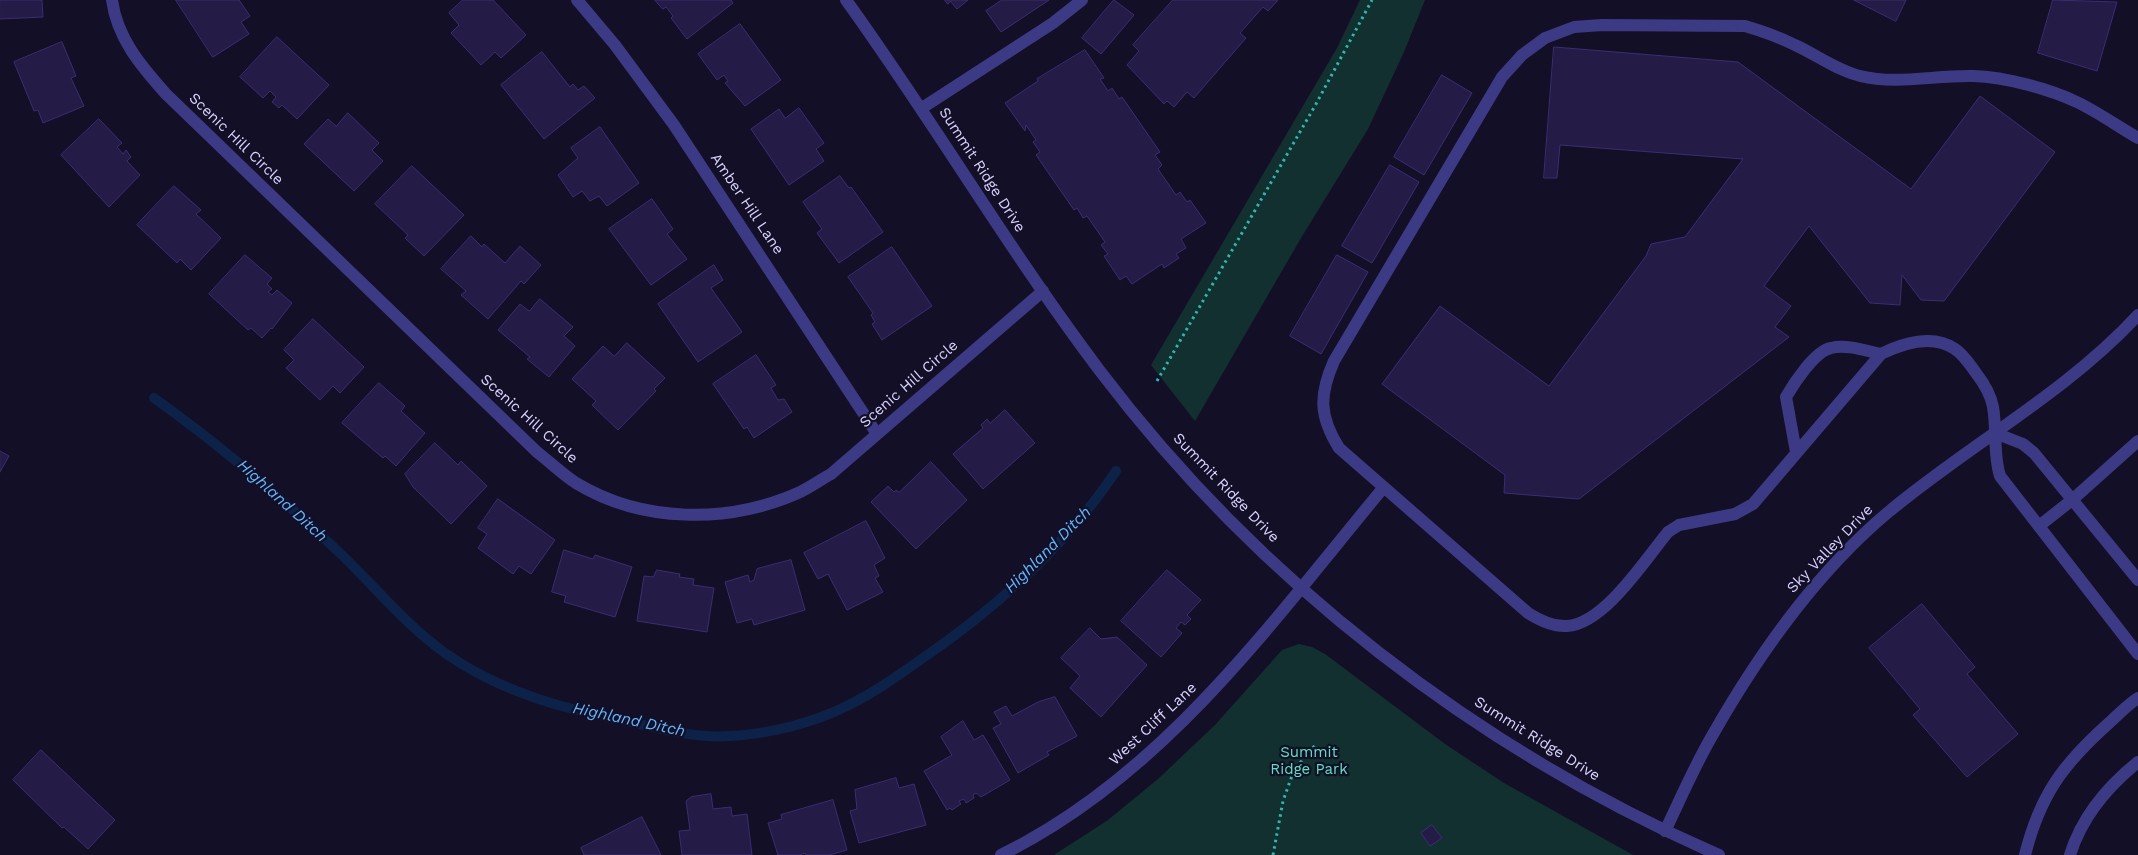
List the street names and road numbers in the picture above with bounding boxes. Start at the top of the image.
street label: Scenic Hill Circle [185,89,287,189]
street label: Summit Ridge Drive [935,104,1029,236]
street label: Amber Hill Lane [706,150,788,258]
street label: Scenic Hill Circle [856,336,962,432]
street label: Scenic Hill Circle [477,371,581,467]
street label: Summit Ridge Drive [1169,430,1283,546]
street label: Sky Valley Drive [1783,501,1877,597]
street label: West Cliff Lane [1106,679,1200,769]
street label: Summit Ridge Drive [1471,693,1603,785]

